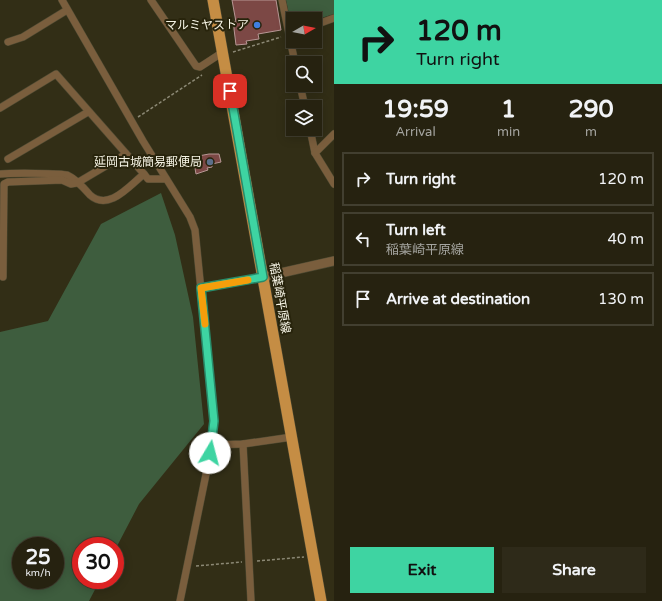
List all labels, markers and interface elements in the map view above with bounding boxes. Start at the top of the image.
north arrow [286,12,322,48]
map controls [286,12,322,136]
text: 120 m [416,14,502,48]
icon: right [350,16,402,68]
place label: マルミヤストア [165,18,249,32]
marker: マルミヤストア [252,20,262,30]
text: Turn right [416,48,500,70]
button: search [286,56,322,92]
pin [213,74,247,108]
icon: arrive [219,80,241,102]
text: 19:59 [382,95,449,124]
text: 1 [501,95,516,124]
text: 290 [568,95,614,124]
button: layers [286,100,322,136]
text: Arrival [395,124,436,140]
text: min [497,124,520,140]
text: m [585,124,597,140]
place label: 延岡古城簡易郵便局 [94,155,202,169]
marker: 延岡古城簡易郵便局 [205,157,215,167]
icon: right [352,168,374,190]
text: Turn right [386,170,456,188]
text: 120 m [598,170,644,188]
text: Turn left [386,221,446,239]
icon: left [352,228,374,250]
text: 40 m [607,230,644,248]
text: 稲葉崎平原線 [386,242,464,258]
street label: 稲葉崎平原線 [267,261,293,335]
icon: arrive [352,288,374,310]
text: Arrive at destination [386,290,530,308]
text: 130 m [598,290,644,308]
position arrow [189,432,231,474]
speed limit sign: 30 [72,537,124,589]
text: 25 [25,546,51,570]
button: Exit [350,547,494,593]
button: Share [502,547,646,593]
text: km/h [25,567,51,579]

